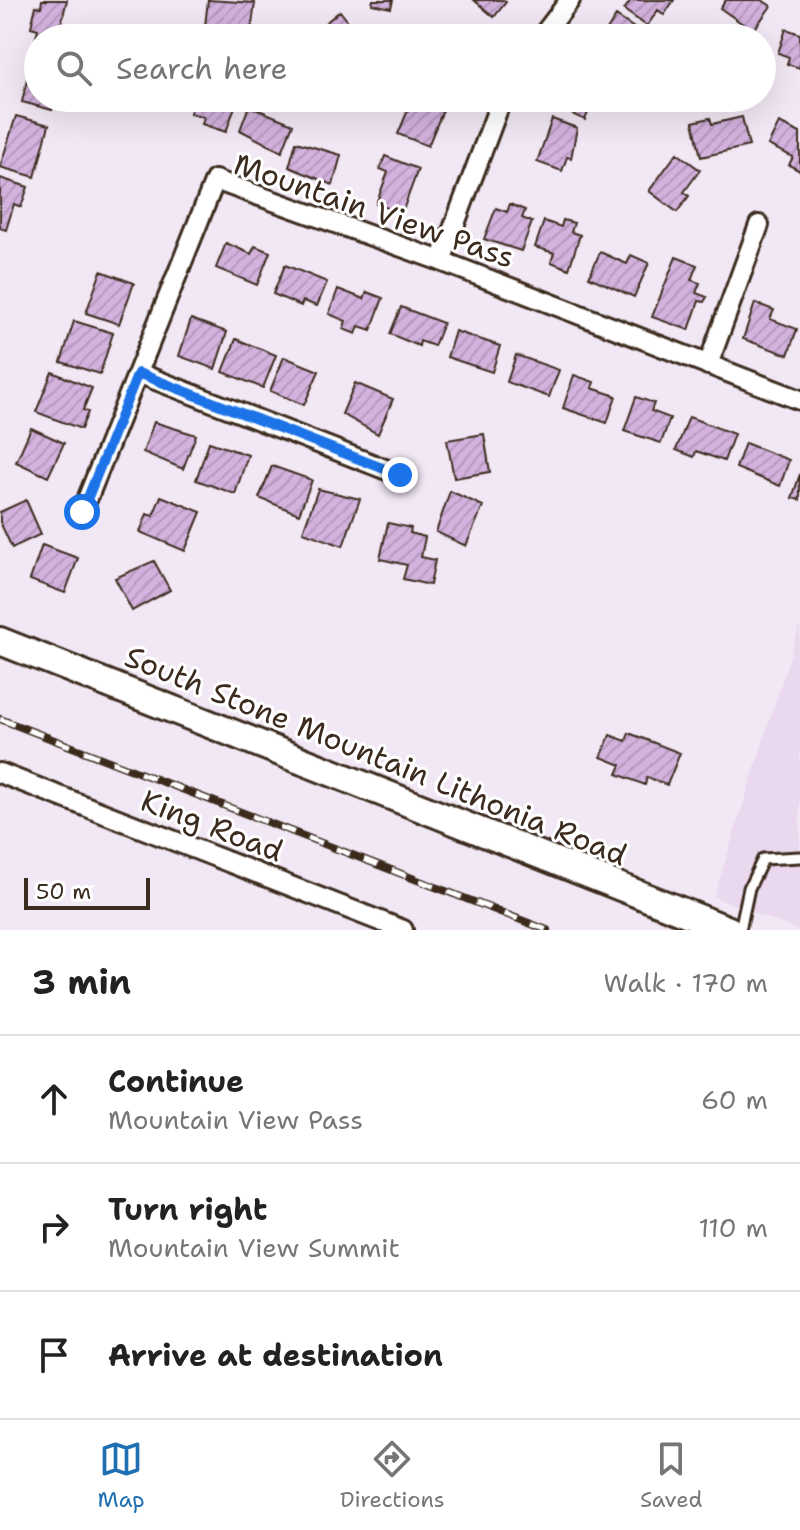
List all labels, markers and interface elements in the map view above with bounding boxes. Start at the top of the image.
search box [24,24,776,112]
icon: search [52,46,96,90]
text: Search here [116,48,287,89]
street label: Mountain View Pass [228,143,520,278]
route end [382,457,418,493]
route start [64,494,100,530]
street label: South Stone Mountain Lithonia Road [119,636,633,875]
street label: King Road [135,780,289,871]
scale bar [24,874,150,910]
text: 50 m [36,877,91,906]
text: 3 min [32,959,131,1005]
text: Walk · 170 m [604,965,768,1000]
text: Continue [108,1061,244,1102]
icon: ahead [32,1077,76,1121]
text: 60 m [701,1082,768,1117]
text: Mountain View Pass [108,1102,363,1137]
text: Turn right [108,1189,267,1230]
icon: right [32,1205,76,1249]
text: 110 m [698,1210,768,1245]
text: Mountain View Summit [108,1230,400,1265]
icon: arrive [32,1333,76,1377]
text: Arrive at destination [108,1335,443,1376]
tab: Map [98,1437,145,1514]
tab: Directions [340,1437,445,1514]
tab: Saved [640,1437,702,1514]

